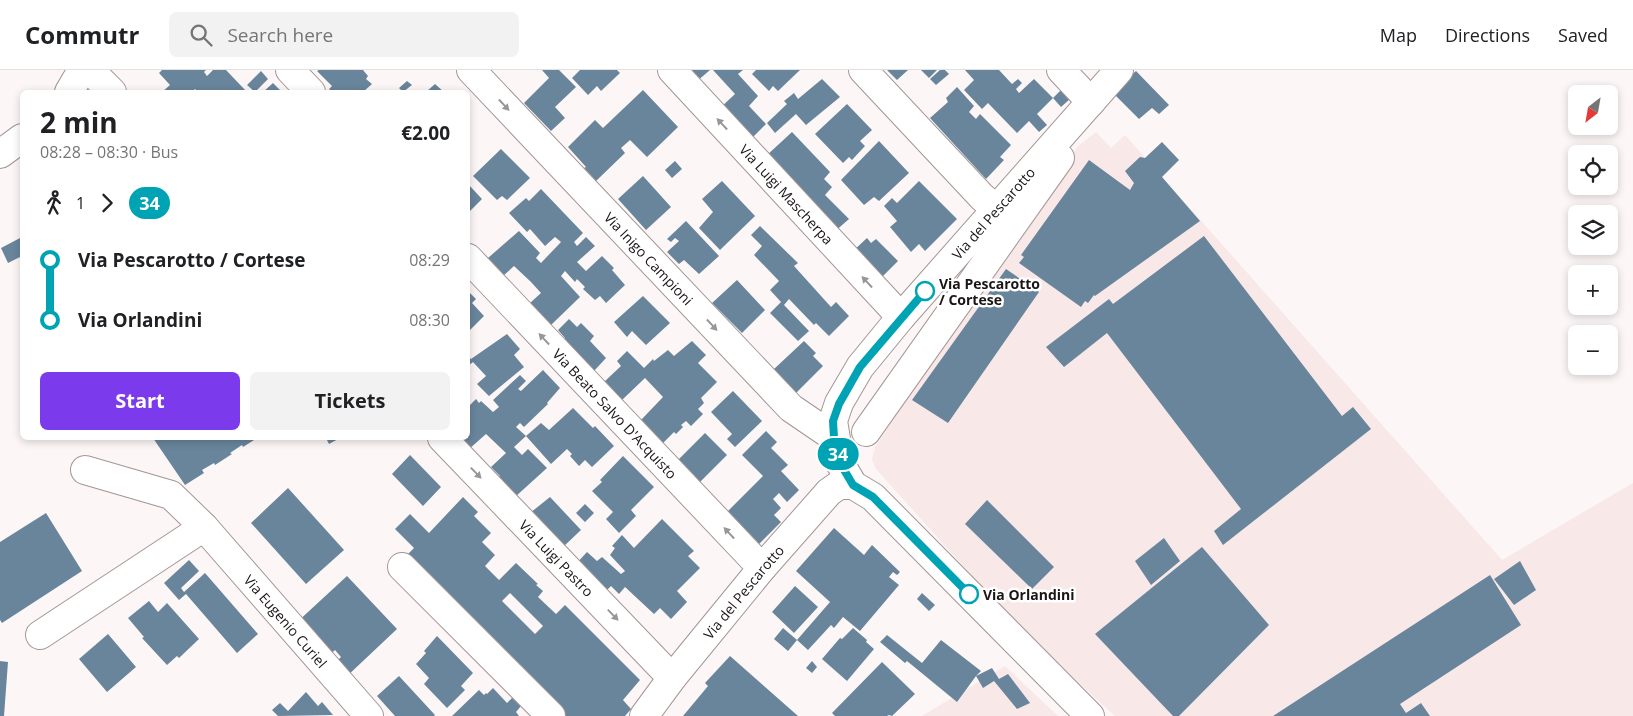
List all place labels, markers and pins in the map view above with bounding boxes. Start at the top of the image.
place label: Via Pescarotto / Cortese [939,274,1040,309]
marker: Via Pescarotto / Cortese [915,281,935,301]
marker: Via Orlandini [959,584,979,604]
place label: Via Orlandini [983,585,1075,604]

